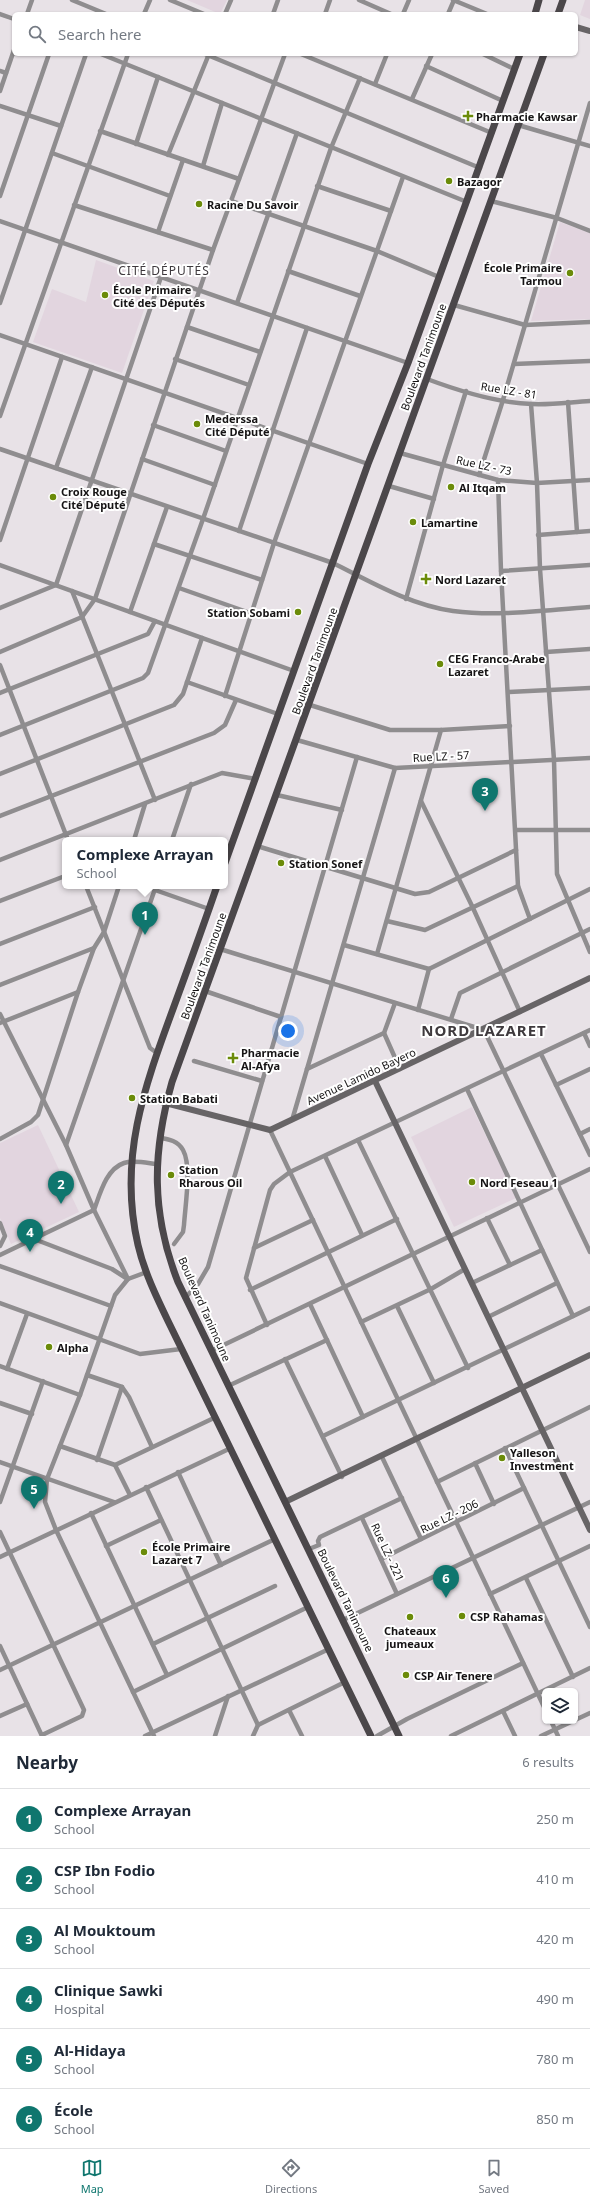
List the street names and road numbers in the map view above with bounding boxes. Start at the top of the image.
street label: Boulevard Tanimoune [397,301,449,413]
street label: Rue LZ - 81 [480,378,538,402]
street label: Rue LZ - 73 [455,452,513,478]
street label: Boulevard Tanimoune [288,605,340,717]
street label: Rue LZ - 57 [412,747,470,765]
street label: Boulevard Tanimoune [177,910,229,1022]
street label: Avenue Lamido Bayero [304,1044,418,1108]
street label: Boulevard Tanimoune [175,1254,235,1364]
street label: Rue LZ - 206 [417,1495,481,1537]
street label: Rue LZ - 221 [368,1520,408,1584]
street label: Boulevard Tanimoune [315,1546,377,1654]

